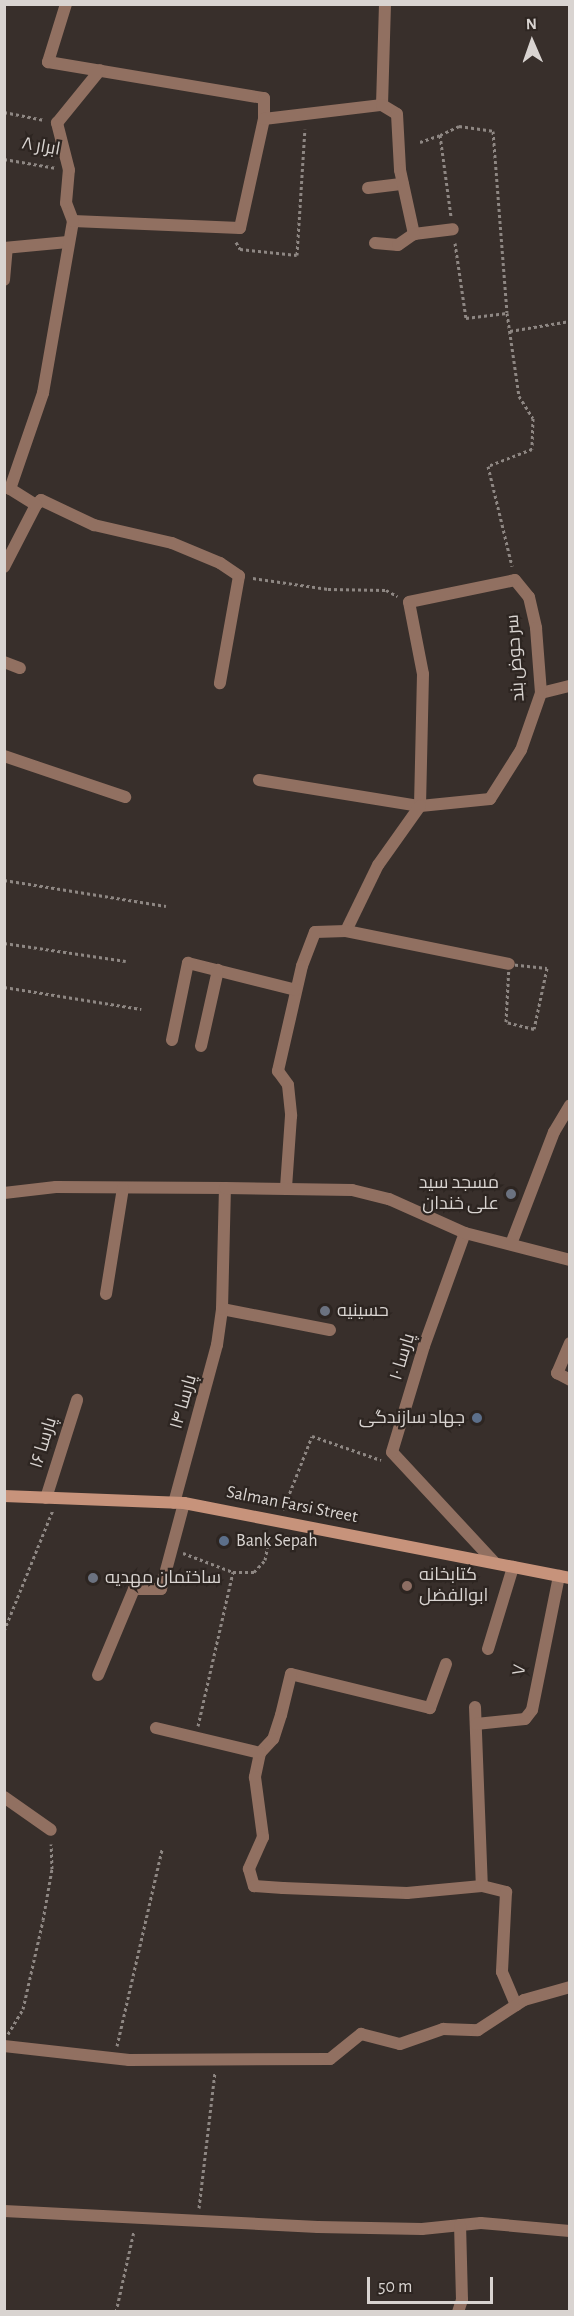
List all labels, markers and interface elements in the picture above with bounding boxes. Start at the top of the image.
north arrow [502,12,562,72]
text: N [526,16,537,32]
street label: ابرار ۸ [20,133,62,161]
street label: سر حوض بند [502,614,530,702]
place label: مسجد سید علی خندان [419,1173,499,1216]
marker: مسجد سید علی خندان [504,1187,518,1201]
place label: حسینیه [337,1300,389,1322]
marker: حسینیه [318,1304,332,1318]
street label: پارسا ۱۰ [386,1331,420,1383]
street label: پارسا ۱۴ [166,1372,202,1432]
place label: جهاد سازندگی [359,1407,465,1429]
marker: جهاد سازندگی [470,1411,484,1425]
street label: پارسا ۱۶ [26,1415,62,1471]
street label: Salman Farsi Street [225,1482,359,1528]
place label: Bank Sepah [236,1530,318,1552]
marker: Bank Sepah [217,1534,231,1548]
place label: کتابخانه ابوالفضل [419,1565,488,1608]
place label: ساختمان مهدیه [105,1567,221,1589]
marker: ساختمان مهدیه [86,1571,100,1585]
marker: کتابخانه ابوالفضل [400,1579,414,1593]
street label: ۷ [508,1663,532,1677]
scale bar [370,2265,496,2303]
text: 50 m [378,2278,412,2296]

